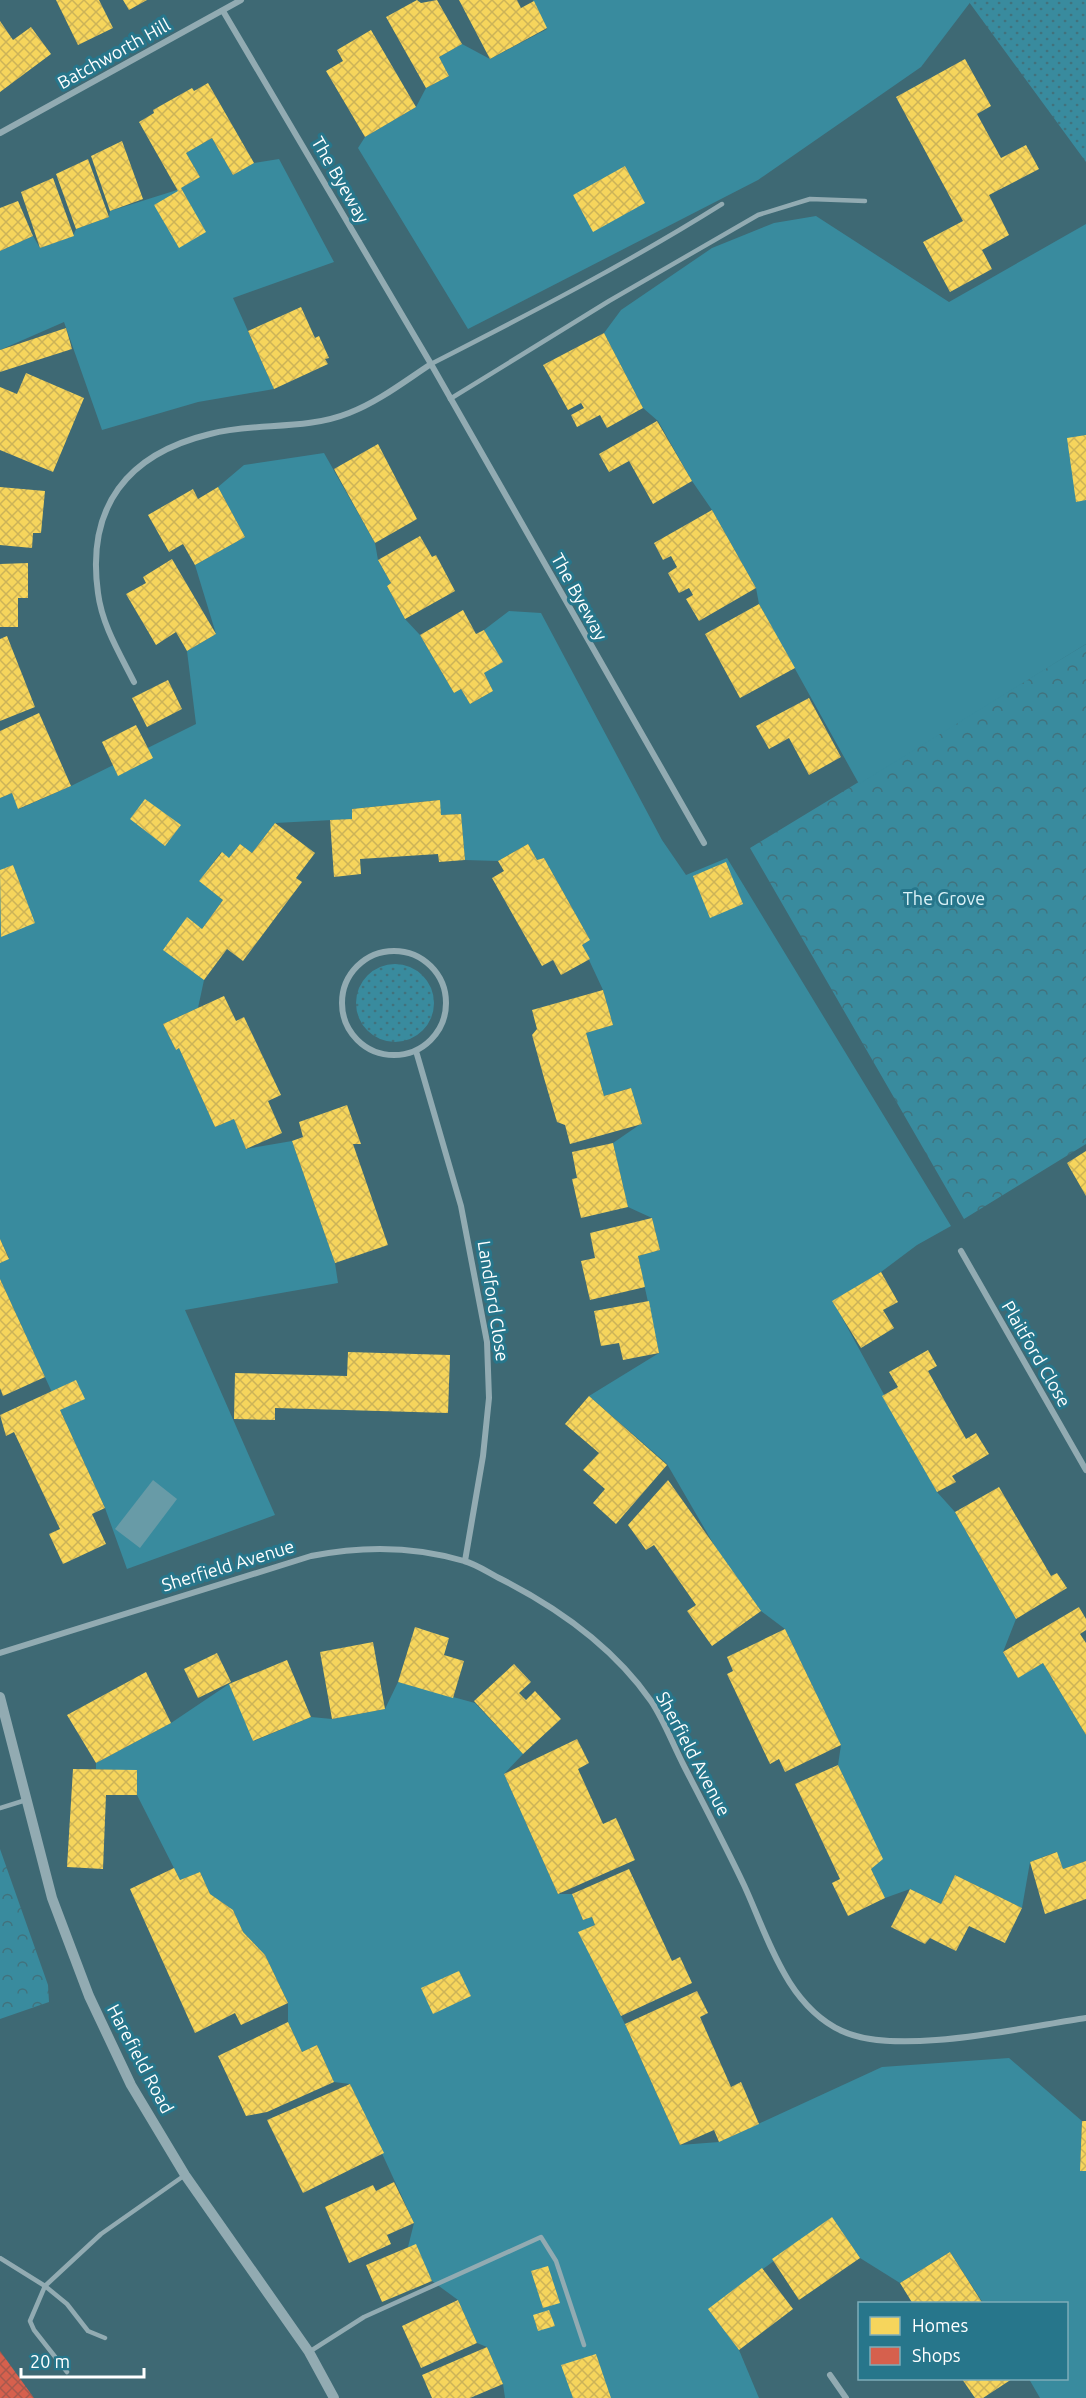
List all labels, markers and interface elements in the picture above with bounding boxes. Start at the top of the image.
street label: Batchworth Hill [54,14,173,92]
street label: The Byeway [308,133,374,226]
street label: The Byeway [548,550,612,644]
park label: The Grove [903,888,985,908]
street label: Landford Close [475,1239,513,1363]
street label: Plaitford Close [998,1297,1075,1410]
street label: Sherfield Avenue [159,1535,296,1595]
street label: Sherfield Avenue [653,1688,735,1819]
street label: Harefield Road [104,2001,178,2116]
legend [858,2302,1068,2380]
text: Homes [912,2315,969,2335]
scale bar [21,2341,144,2379]
text: Shops [912,2345,961,2365]
text: 20 m [30,2351,70,2371]

